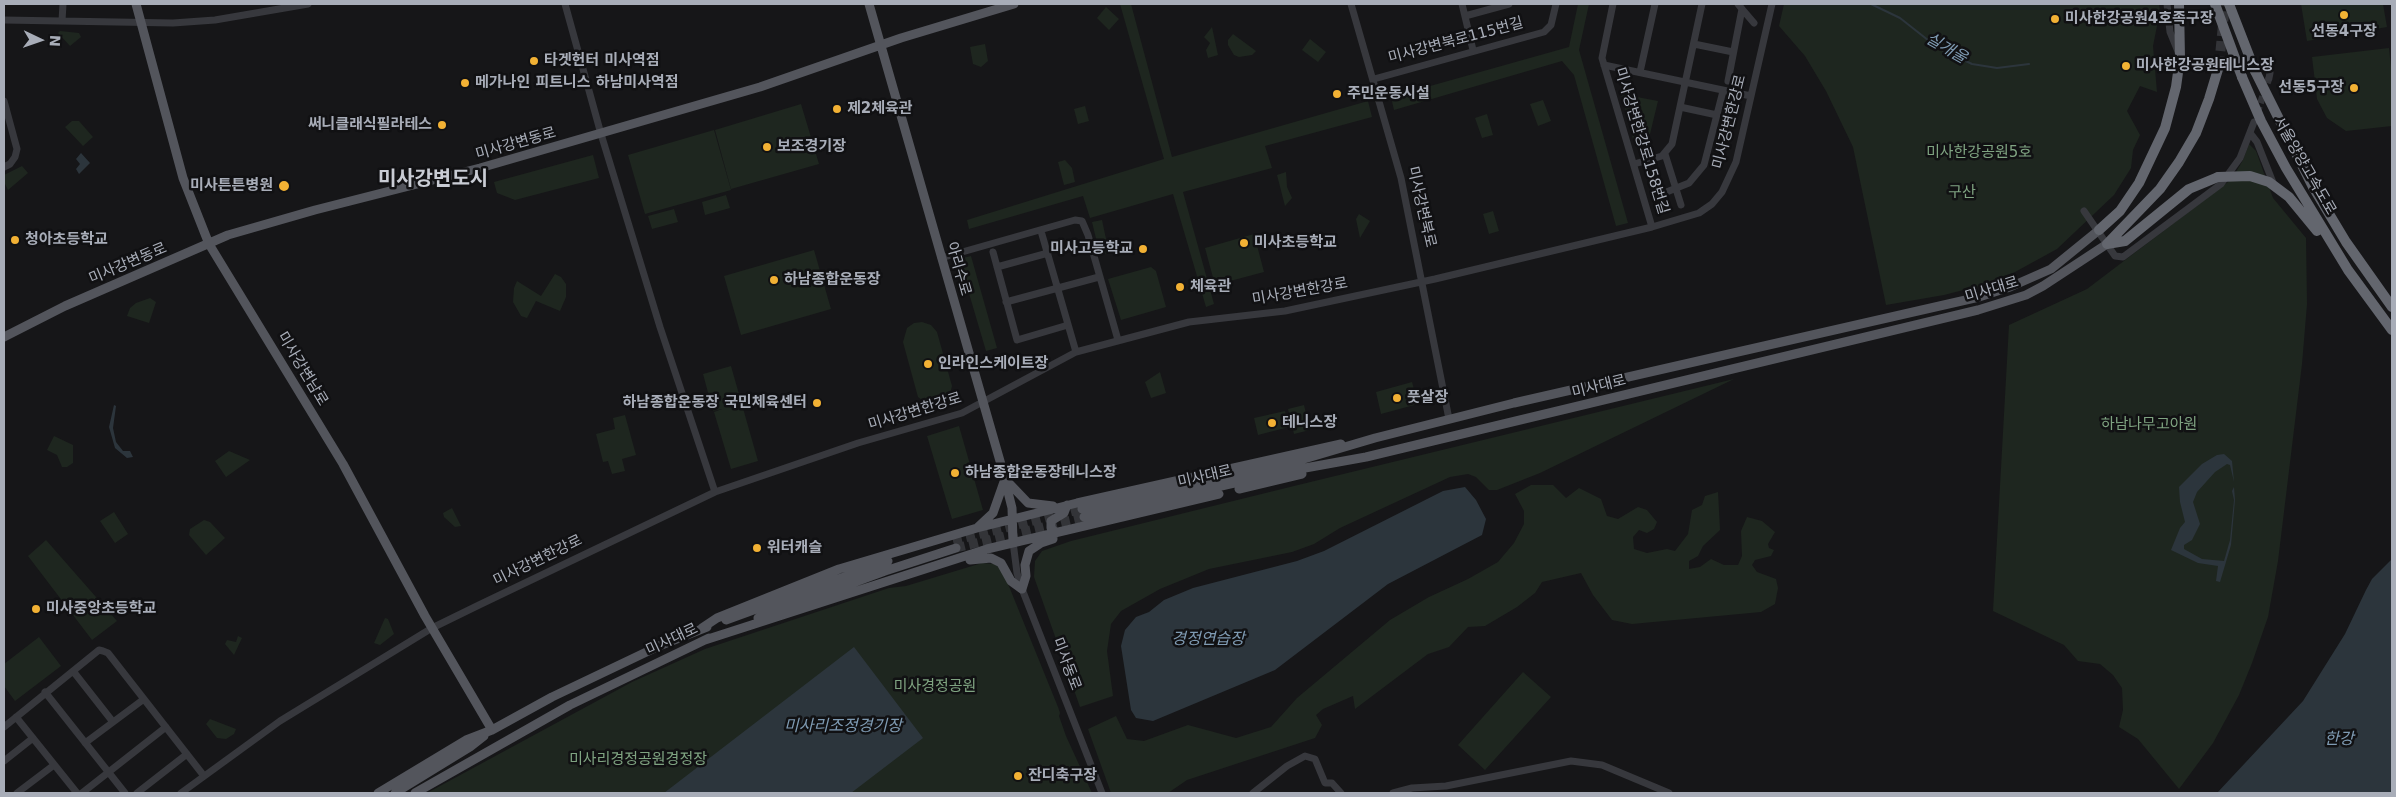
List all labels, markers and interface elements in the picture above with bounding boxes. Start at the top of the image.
marker: 선동4구장 [2338,9,2350,21]
place label: 미사한강공원4호족구장 [2065,10,2213,28]
marker: 미사한강공원4호족구장 [2049,13,2061,25]
street label: 미사강변북로115번길 [1387,14,1525,68]
north arrow [15,15,65,65]
place label: 선동4구장 [2311,23,2377,41]
water label: 실개울 [1922,30,1970,68]
text: N [47,35,63,47]
place label: 타겟헌터 미사역점 [544,52,660,70]
marker: 타겟헌터 미사역점 [528,55,540,67]
place label: 미사한강공원테니스장 [2136,57,2274,75]
marker: 미사한강공원테니스장 [2120,60,2132,72]
street label: 미사강변한강로158번길 [1610,65,1672,217]
street label: 미사강변한강로 [1710,73,1750,171]
place label: 메가나인 피트니스 하남미사역점 [475,74,679,92]
marker: 메가나인 피트니스 하남미사역점 [459,77,471,89]
place label: 선동5구장 [2278,79,2344,97]
marker: 선동5구장 [2348,82,2360,94]
place label: 주민운동시설 [1347,85,1430,103]
marker: 주민운동시설 [1331,88,1343,100]
place label: 제2체육관 [847,100,913,118]
marker: 제2체육관 [831,103,843,115]
street label: 서울양양고속도로 [2269,114,2339,218]
place label: 써니클래식필라테스 [308,116,432,134]
marker: 써니클래식필라테스 [436,119,448,131]
street label: 미사강변동로 [474,124,558,164]
place label: 보조경기장 [777,138,846,156]
marker: 보조경기장 [761,141,773,153]
park label: 미사한강공원5호 [1926,144,2032,162]
street label: 미사강변북로 [1403,165,1439,249]
district label: 미사강변도시 [378,168,488,192]
place label: 미사튼튼병원 [190,177,273,195]
marker: 미사튼튼병원 [277,179,291,193]
park label: 구산 [1948,184,1976,202]
place label: 청아초등학교 [25,231,108,249]
marker: 청아초등학교 [9,234,21,246]
place label: 미사초등학교 [1254,234,1337,252]
marker: 미사초등학교 [1238,237,1250,249]
street label: 미사강변동로 [86,240,170,288]
street label: 아리수로 [942,240,974,298]
place label: 미사고등학교 [1050,240,1133,258]
marker: 미사고등학교 [1137,243,1149,255]
place label: 하남종합운동장 [784,271,881,289]
street label: 미사대로 [1963,273,2021,307]
marker: 하남종합운동장 [768,274,780,286]
street label: 미사강변한강로 [1251,275,1349,309]
place label: 체육관 [1190,278,1231,296]
marker: 체육관 [1174,281,1186,293]
street label: 미사강변남로 [273,329,331,409]
place label: 인라인스케이트장 [938,355,1048,373]
marker: 인라인스케이트장 [922,358,934,370]
street label: 미사대로 [1570,372,1628,402]
street label: 미사강변한강로 [866,389,964,435]
place label: 풋살장 [1407,389,1448,407]
marker: 풋살장 [1391,392,1403,404]
place label: 하남종합운동장 국민체육센터 [622,394,807,412]
marker: 하남종합운동장 국민체육센터 [811,397,823,409]
place label: 테니스장 [1282,414,1337,432]
park label: 하남나무고아원 [2101,416,2197,434]
marker: 테니스장 [1266,417,1278,429]
street label: 미사대로 [1176,462,1234,492]
place label: 하남종합운동장테니스장 [965,464,1117,482]
marker: 하남종합운동장테니스장 [949,467,961,479]
street label: 미사강변한강로 [491,532,585,590]
place label: 워터캐슬 [767,539,822,557]
marker: 워터캐슬 [751,542,763,554]
place label: 미사중앙초등학교 [46,600,156,618]
marker: 미사중앙초등학교 [30,603,42,615]
street label: 미사대로 [643,620,701,660]
water label: 경정연습장 [1171,630,1245,650]
street label: 미사동로 [1048,635,1084,693]
park label: 미사경정공원 [894,678,976,696]
water label: 미사리조정경기장 [784,717,902,737]
water label: 한강 [2324,730,2354,750]
park label: 미사리경정공원경정장 [569,751,707,769]
place label: 잔디축구장 [1028,767,1097,785]
marker: 잔디축구장 [1012,770,1024,782]

